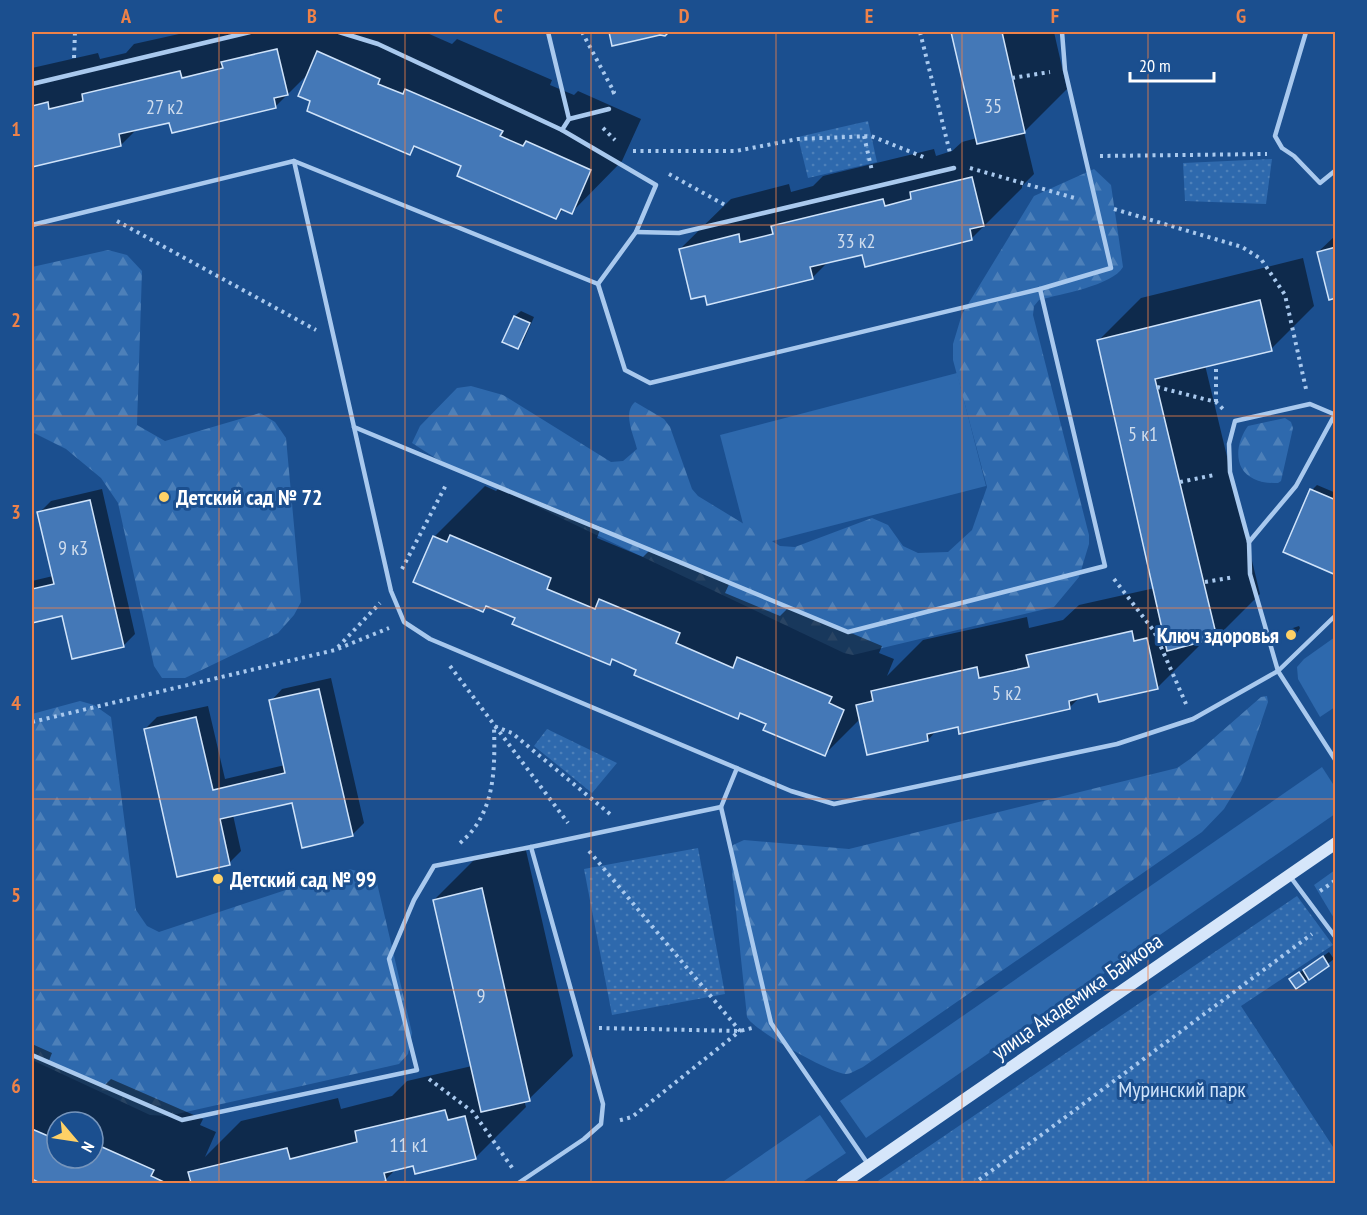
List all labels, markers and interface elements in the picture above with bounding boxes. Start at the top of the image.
text: A [120,3,132,29]
text: B [307,3,317,29]
text: C [493,3,503,29]
text: D [679,3,690,29]
text: E [865,3,873,29]
text: F [1051,3,1059,29]
text: G [1236,3,1246,29]
scale bar [1130,45,1214,83]
text: 20 m [1139,54,1171,77]
house number: 35 [984,93,1002,119]
house number: 27 к2 [146,94,184,120]
text: 1 [11,116,21,142]
house number: 33 к2 [837,228,875,254]
text: 2 [11,307,21,333]
house number: 5 к1 [1128,421,1158,447]
place label: Детский сад № 72 [176,483,322,511]
marker: Детский сад № 72 [157,490,171,504]
text: 3 [11,499,21,525]
house number: 9 к3 [58,535,88,561]
place label: Ключ здоровья [1157,621,1279,649]
marker: Ключ здоровья [1284,628,1298,642]
house number: 5 к2 [992,680,1022,706]
text: 4 [11,690,21,716]
place label: Детский сад № 99 [230,865,376,893]
marker: Детский сад № 99 [211,872,225,886]
text: 5 [11,882,21,908]
street label: улица Академика Байкова [986,926,1168,1066]
house number: 9 [477,983,486,1009]
text: 6 [11,1073,21,1099]
park label: Муринский парк [1118,1075,1246,1103]
north arrow [45,1110,105,1170]
house number: 11 к1 [390,1132,428,1158]
text: N [77,1139,99,1156]

